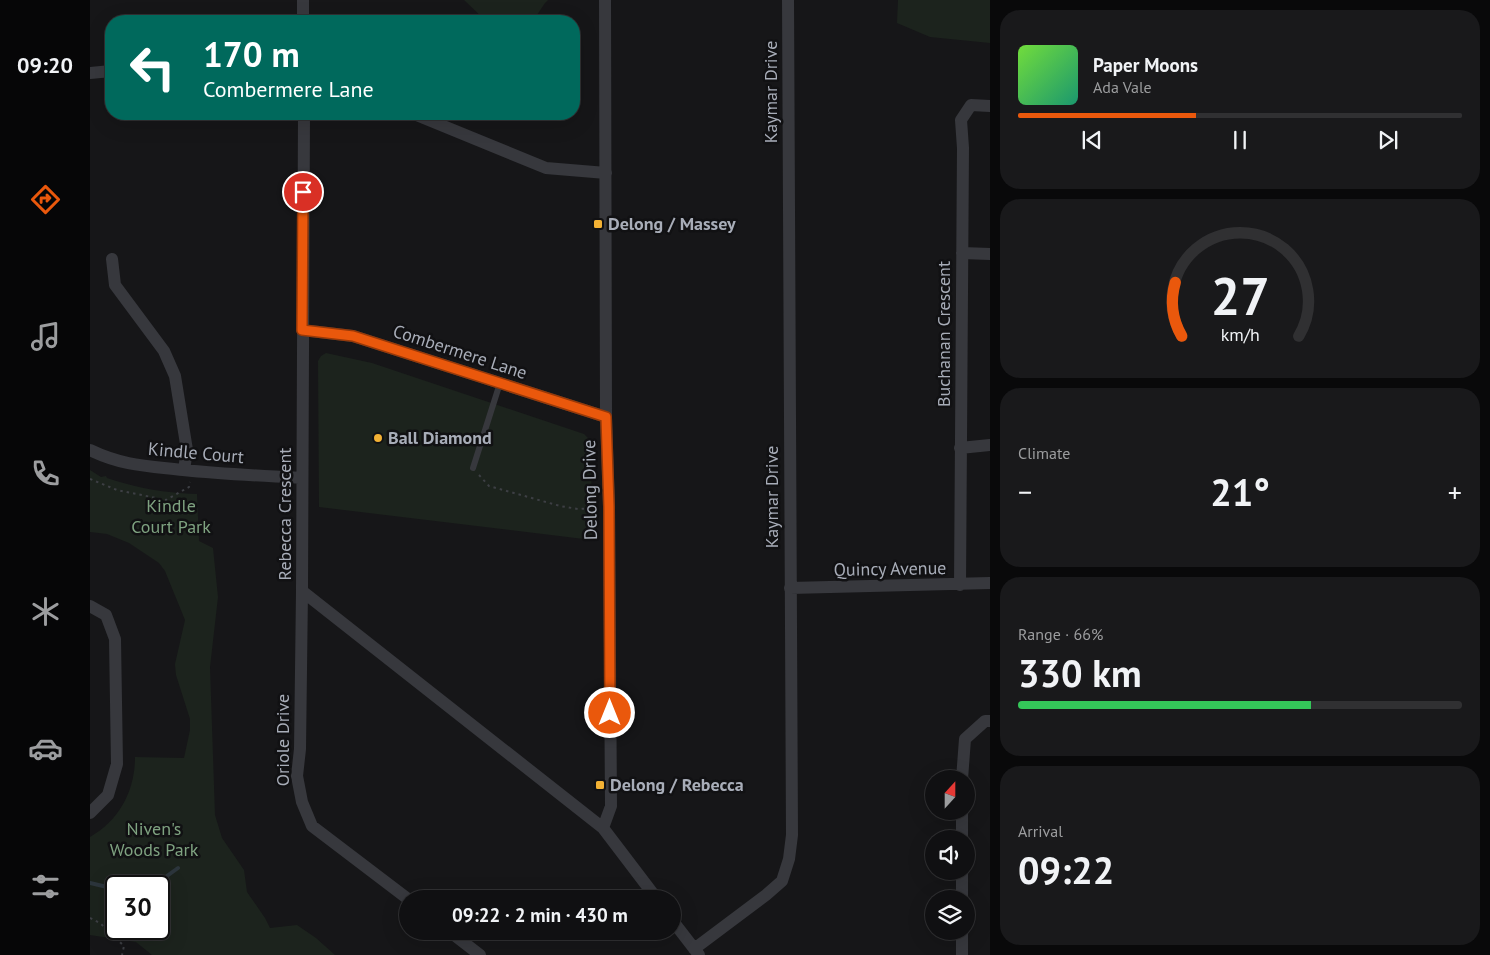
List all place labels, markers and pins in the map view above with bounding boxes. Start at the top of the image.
pin [282,171,324,213]
place label: Delong / Massey [608,212,736,235]
marker: Delong / Massey [592,218,604,230]
place label: Ball Diamond [388,426,492,449]
marker: Ball Diamond [372,432,384,444]
place label: Delong / Rebecca [610,773,744,796]
marker: Delong / Rebecca [594,779,606,791]

